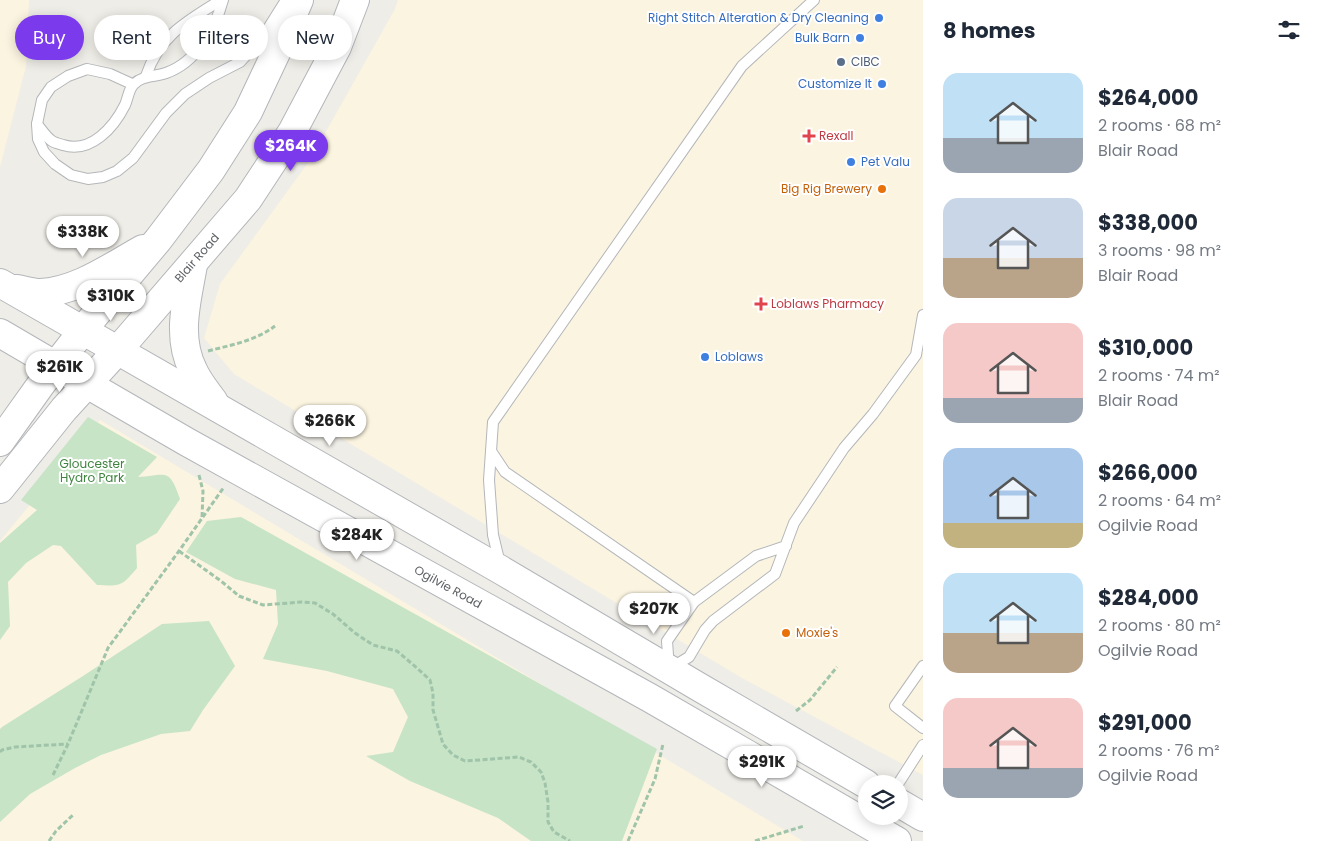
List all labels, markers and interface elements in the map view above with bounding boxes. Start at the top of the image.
place label: Right Stitch Alteration & Dry Cleaning [648,9,869,26]
marker: Right Stitch Alteration & Dry Cleaning [873,12,885,24]
chip: Buy [15,15,84,60]
chip: Rent [94,15,170,60]
chip: Filters [180,15,268,60]
chip: New [278,15,352,60]
text: 8 homes [943,16,1035,45]
icon: filters [1275,16,1303,44]
place label: Bulk Barn [795,29,850,46]
marker: Bulk Barn [854,32,866,44]
place label: CIBC [851,53,880,70]
marker: CIBC [835,56,847,68]
place label: Customize It [798,75,872,92]
marker: Customize It [876,78,888,90]
text: $264,000 [1098,83,1199,112]
icon: home [983,93,1043,153]
text: 2 rooms · 68 m² [1098,114,1221,137]
place label: Rexall [819,127,854,144]
pin: $264K [256,130,326,172]
marker: Rexall [803,130,815,142]
text: $264K [265,134,317,157]
text: Blair Road [1098,139,1178,162]
place label: Pet Valu [861,153,910,170]
marker: Pet Valu [845,156,857,168]
place label: Big Rig Brewery [781,180,872,197]
marker: Big Rig Brewery [876,183,888,195]
text: $338,000 [1098,208,1198,237]
pin: $338K [48,216,118,258]
icon: home [983,218,1043,278]
text: $338K [57,220,109,243]
street label: Blair Road [170,229,223,286]
text: 3 rooms · 98 m² [1098,239,1221,262]
text: Blair Road [1098,264,1178,287]
pin: $310K [76,280,146,322]
text: $310K [87,284,135,307]
place label: Loblaws Pharmacy [771,295,884,312]
marker: Loblaws Pharmacy [755,298,767,310]
text: $310,000 [1098,333,1193,362]
icon: home [983,343,1043,403]
place label: Loblaws [715,348,763,365]
pin: $261K [25,350,95,393]
marker: Loblaws [699,351,711,363]
text: $261K [36,355,84,378]
text: 2 rooms · 74 m² [1098,364,1220,387]
text: Blair Road [1098,389,1178,412]
pin: $266K [295,404,365,447]
text: $266K [304,409,356,432]
park label: Gloucester Hydro Park [60,455,125,486]
text: $266,000 [1098,458,1198,487]
icon: home [983,468,1043,528]
text: 2 rooms · 64 m² [1098,489,1221,512]
text: Ogilvie Road [1098,514,1198,537]
pin: $284K [322,518,392,561]
text: $284K [331,523,383,546]
street label: Ogilvie Road [411,561,485,612]
text: $284,000 [1098,583,1199,612]
pin: $207K [619,592,689,635]
icon: home [983,593,1043,653]
text: $207K [629,597,679,620]
text: 2 rooms · 80 m² [1098,614,1221,637]
place label: Moxie's [796,624,838,641]
marker: Moxie's [780,627,792,639]
text: Ogilvie Road [1098,639,1198,662]
text: $291,000 [1098,708,1192,737]
icon: home [983,718,1043,778]
text: 2 rooms · 76 m² [1098,739,1220,762]
pin: $291K [727,746,797,788]
text: $291K [739,750,785,773]
text: Ogilvie Road [1098,764,1198,787]
map controls [858,775,908,825]
button: layers [858,775,908,825]

